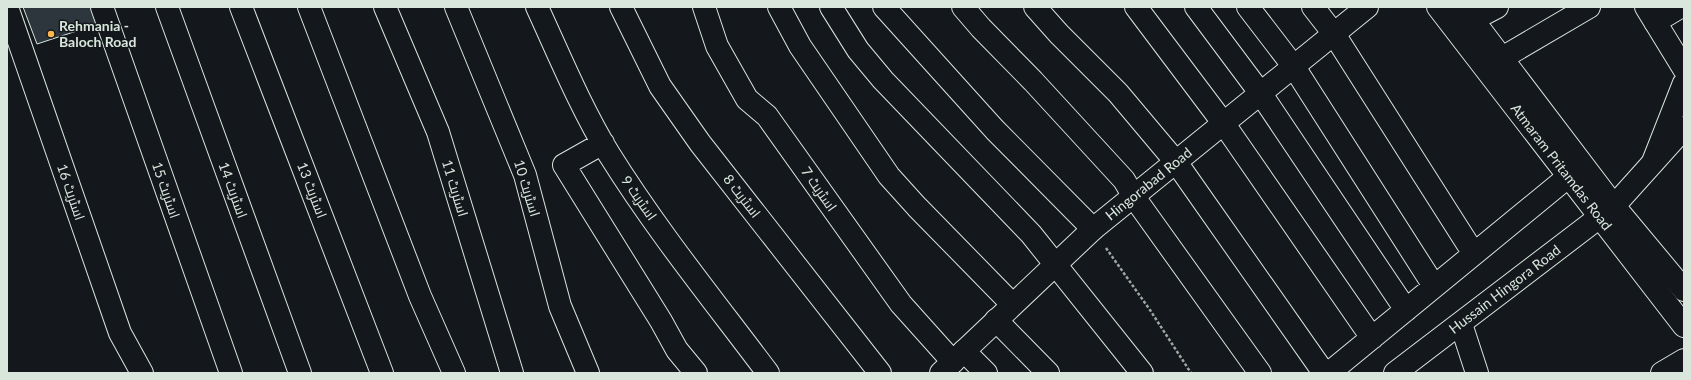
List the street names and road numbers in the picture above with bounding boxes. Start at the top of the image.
street label: Atmaram Pritamdas Road [1508,100,1616,233]
street label: Hingorabad Road [1102,143,1195,224]
street label: اسٹریٹ 11 [439,157,472,218]
street label: اسٹریٹ 10 [511,157,544,218]
street label: اسٹریٹ 15 [149,159,184,220]
street label: اسٹریٹ 14 [215,159,251,220]
street label: اسٹریٹ 13 [294,159,331,220]
street label: اسٹریٹ 16 [54,161,89,222]
street label: اسٹریٹ 7 [798,163,841,214]
street label: اسٹریٹ 8 [720,171,765,221]
street label: اسٹریٹ 9 [618,172,661,223]
street label: Hussain Hingora Road [1445,241,1564,337]

